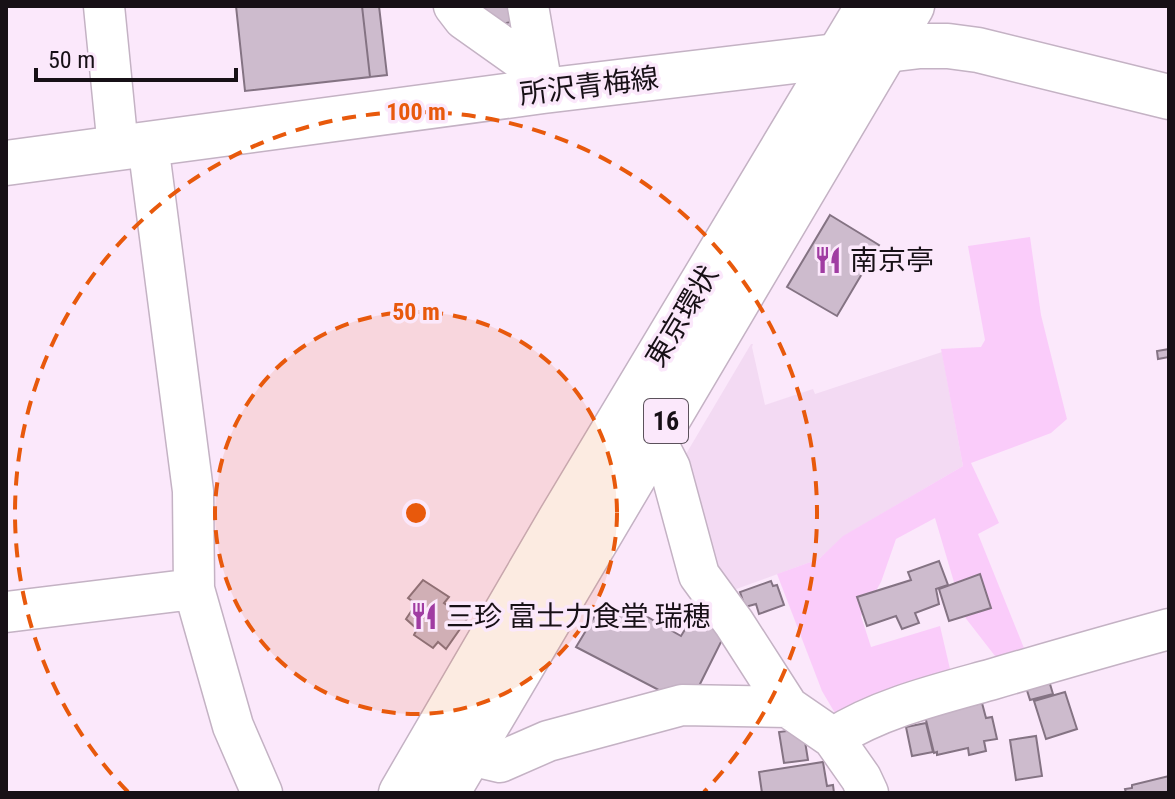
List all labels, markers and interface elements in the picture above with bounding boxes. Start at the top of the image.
scale bar [36,32,236,82]
text: 50 m [48,46,95,74]
street label: 所沢青梅線 [518,61,660,111]
text: 100 m [386,98,446,126]
place label: 南京亭 [850,244,934,277]
restaurant icon: 南京亭 [813,245,843,275]
street label: 東京環状 [639,259,725,373]
text: 50 m [392,298,440,326]
road number: 16 [644,399,688,443]
centre of rings [402,499,430,527]
place label: 三珍 富士力食堂 瑞穂 [446,600,711,633]
restaurant icon: 三珍 富士力食堂 瑞穂 [409,601,439,631]

